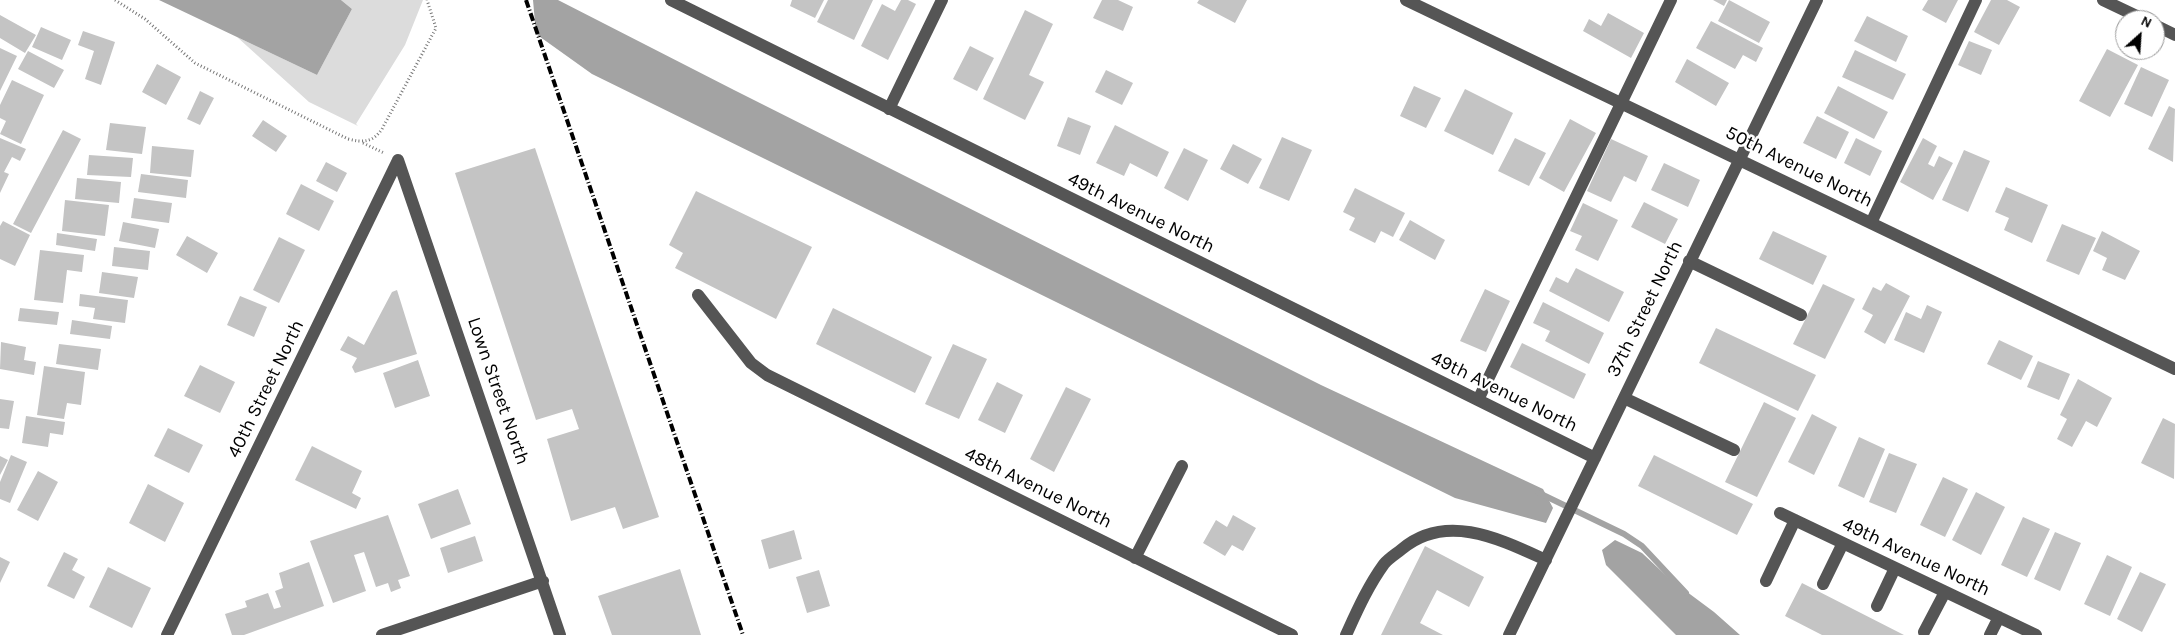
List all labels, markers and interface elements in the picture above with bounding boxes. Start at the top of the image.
north arrow [2115,10,2165,60]
text: N [2138,12,2155,32]
street label: 50th Avenue North [1722,121,1876,213]
street label: 49th Avenue North [1064,168,1218,258]
street label: 37th Street North [1602,237,1688,381]
street label: Lown Street North [462,314,534,468]
street label: 40th Street North [223,316,309,462]
street label: 49th Avenue North [1427,347,1581,437]
street label: 48th Avenue North [961,442,1115,534]
street label: 49th Avenue North [1838,513,1994,601]

